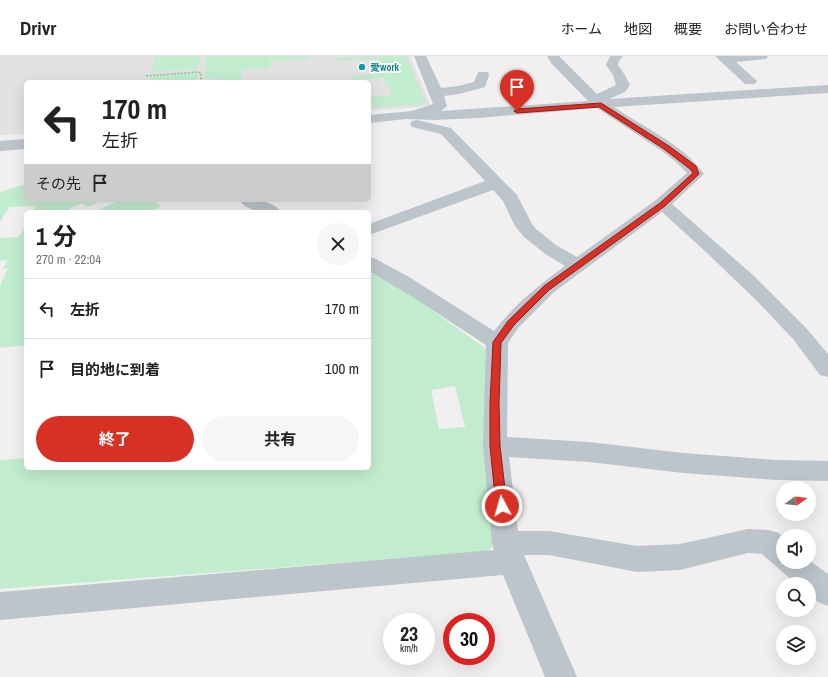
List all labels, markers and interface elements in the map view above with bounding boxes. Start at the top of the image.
text: Drivr [20,15,56,41]
text: ホーム [560,20,602,38]
text: 地図 [624,20,652,38]
text: 概要 [674,20,702,38]
text: お問い合わせ [724,20,808,38]
place label: 愛work [370,61,400,74]
marker: 愛work [357,62,367,72]
pin [500,70,534,111]
icon: arrive [506,76,528,98]
text: 170 m [102,90,167,128]
icon: left [36,96,88,148]
text: 左折 [102,128,138,153]
icon: arrive [89,172,111,194]
text: その先 [36,173,81,194]
text: 1 分 [36,220,76,252]
button: close [317,223,359,265]
text: 270 m · 22:04 [36,251,101,268]
icon: left [36,298,58,320]
text: 170 m [325,298,359,319]
text: 左折 [70,299,100,320]
icon: arrive [36,358,58,380]
text: 100 m [325,358,359,379]
text: 目的地に到着 [70,359,160,380]
button: 終了 [36,416,194,462]
button: 共有 [202,416,359,462]
north arrow [776,481,816,521]
map controls [776,481,816,665]
position arrow [481,485,523,527]
button: sound [776,529,816,569]
button: search [776,577,816,617]
speed limit sign: 30 [443,613,495,665]
text: 23 [400,620,418,647]
button: layers [776,625,816,665]
text: km/h [400,642,418,655]

